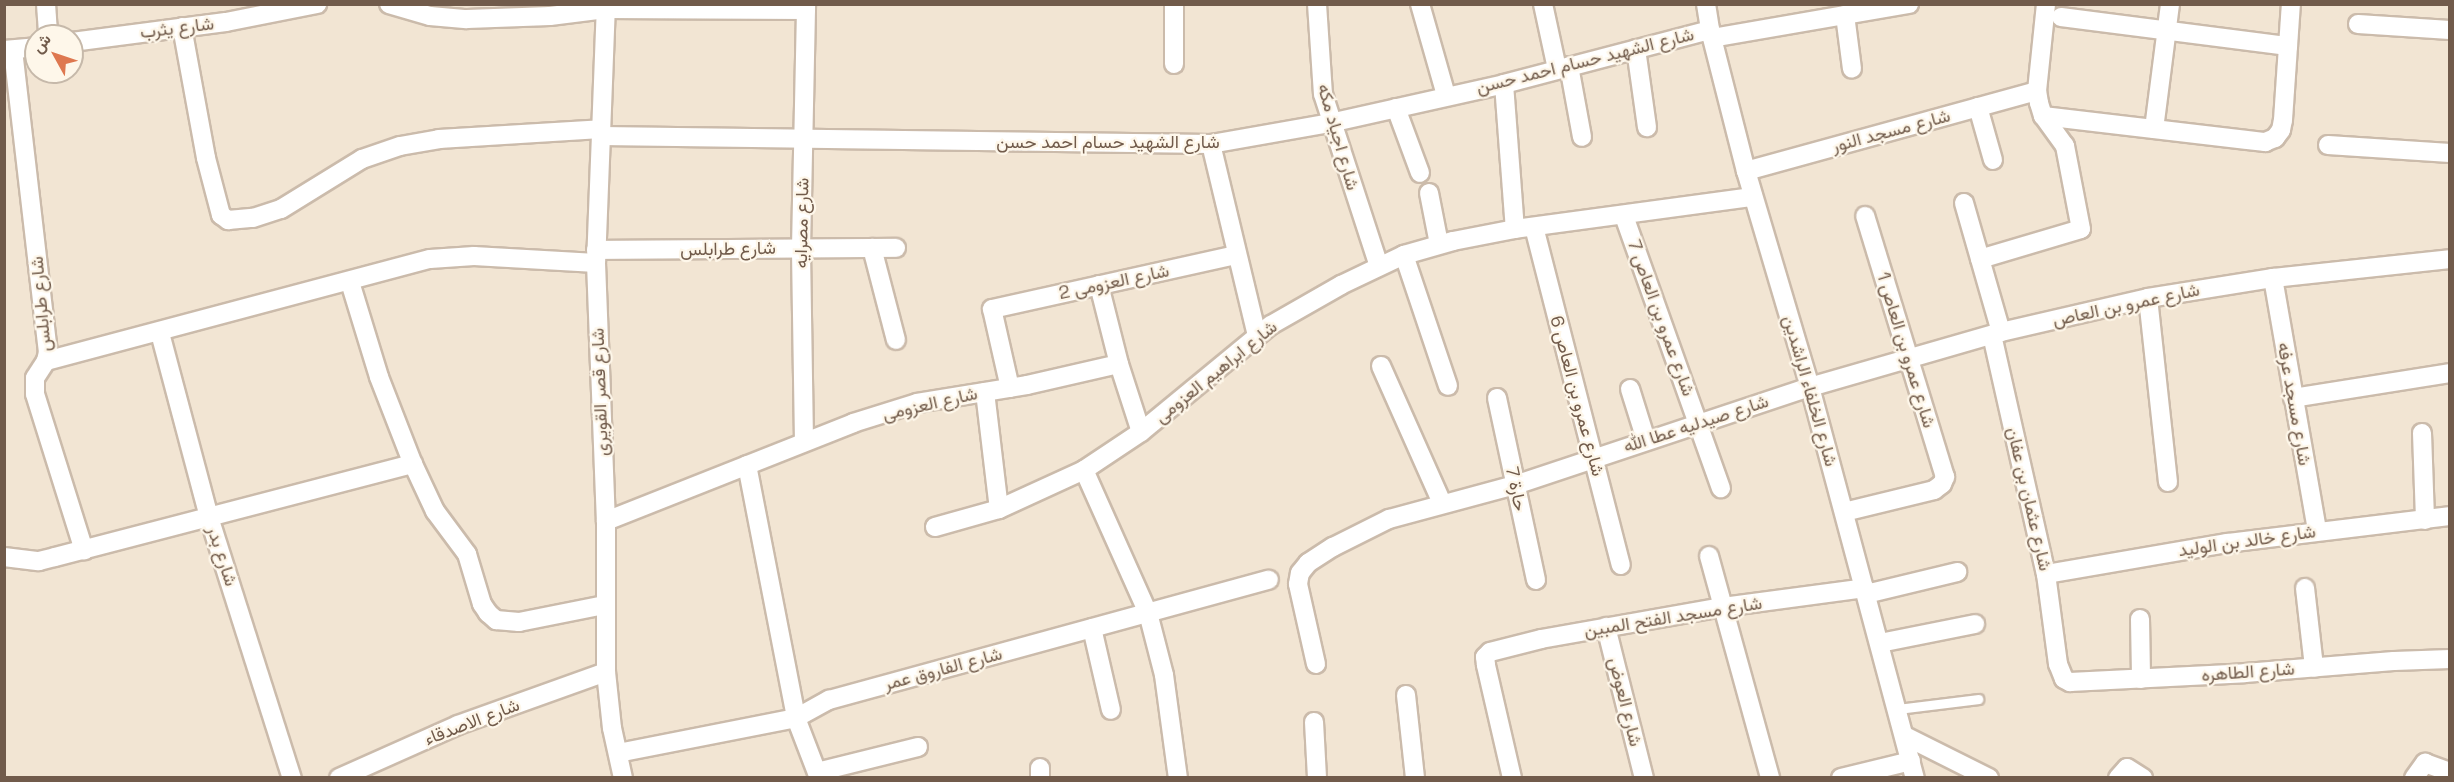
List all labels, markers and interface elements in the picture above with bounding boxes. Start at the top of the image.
street label: شارع يثرب [139,13,215,43]
north arrow [24,24,84,84]
street label: شارع الشهيد حسام احمد حسن [1474,24,1696,98]
text: ش [27,29,56,58]
street label: شارع اجياد مكه [1313,81,1363,193]
street label: شارع مسجد النور [1829,105,1953,157]
street label: شارع الشهيد حسام احمد حسن [996,131,1220,153]
street label: شارع مصرايه [790,177,814,269]
street label: شارع طرابلس [680,237,776,261]
street label: شارع عمرو بن العاص 7 [1623,237,1699,399]
street label: شارع طرابلس [26,255,56,353]
street label: شارع العزومى 2 [1057,260,1171,304]
street label: شارع عمرو بن العاص 1 [1872,270,1940,430]
street label: شارع عمرو بن العاص [2051,279,2201,331]
street label: شارع عمرو بن العاص 6 [1545,313,1609,479]
street label: شارع الخلفاء الراشدين [1778,313,1842,469]
street label: شارع ابراهيم العزومى [1150,316,1282,428]
street label: شارع قصر القويرى [587,328,613,456]
street label: شارع مسجد عرفه [2273,341,2315,467]
street label: شارع العزومى [880,383,980,425]
street label: شارع صيدليه عطا الله [1621,390,1771,458]
street label: شارع عثمان بن عفان [2002,425,2056,573]
street label: حارة 7 [1501,465,1531,513]
street label: شارع خالد بن الوليد [2177,521,2317,561]
street label: شارع بدر [202,523,242,589]
street label: شارع مسجد الفتح المبين [1582,592,1764,642]
street label: شارع الفاروق عمر [882,643,1004,695]
street label: شارع العوض [1604,655,1646,749]
street label: شارع الطاهره [2201,658,2295,686]
street label: شارع الاصدقاء [421,694,523,750]

